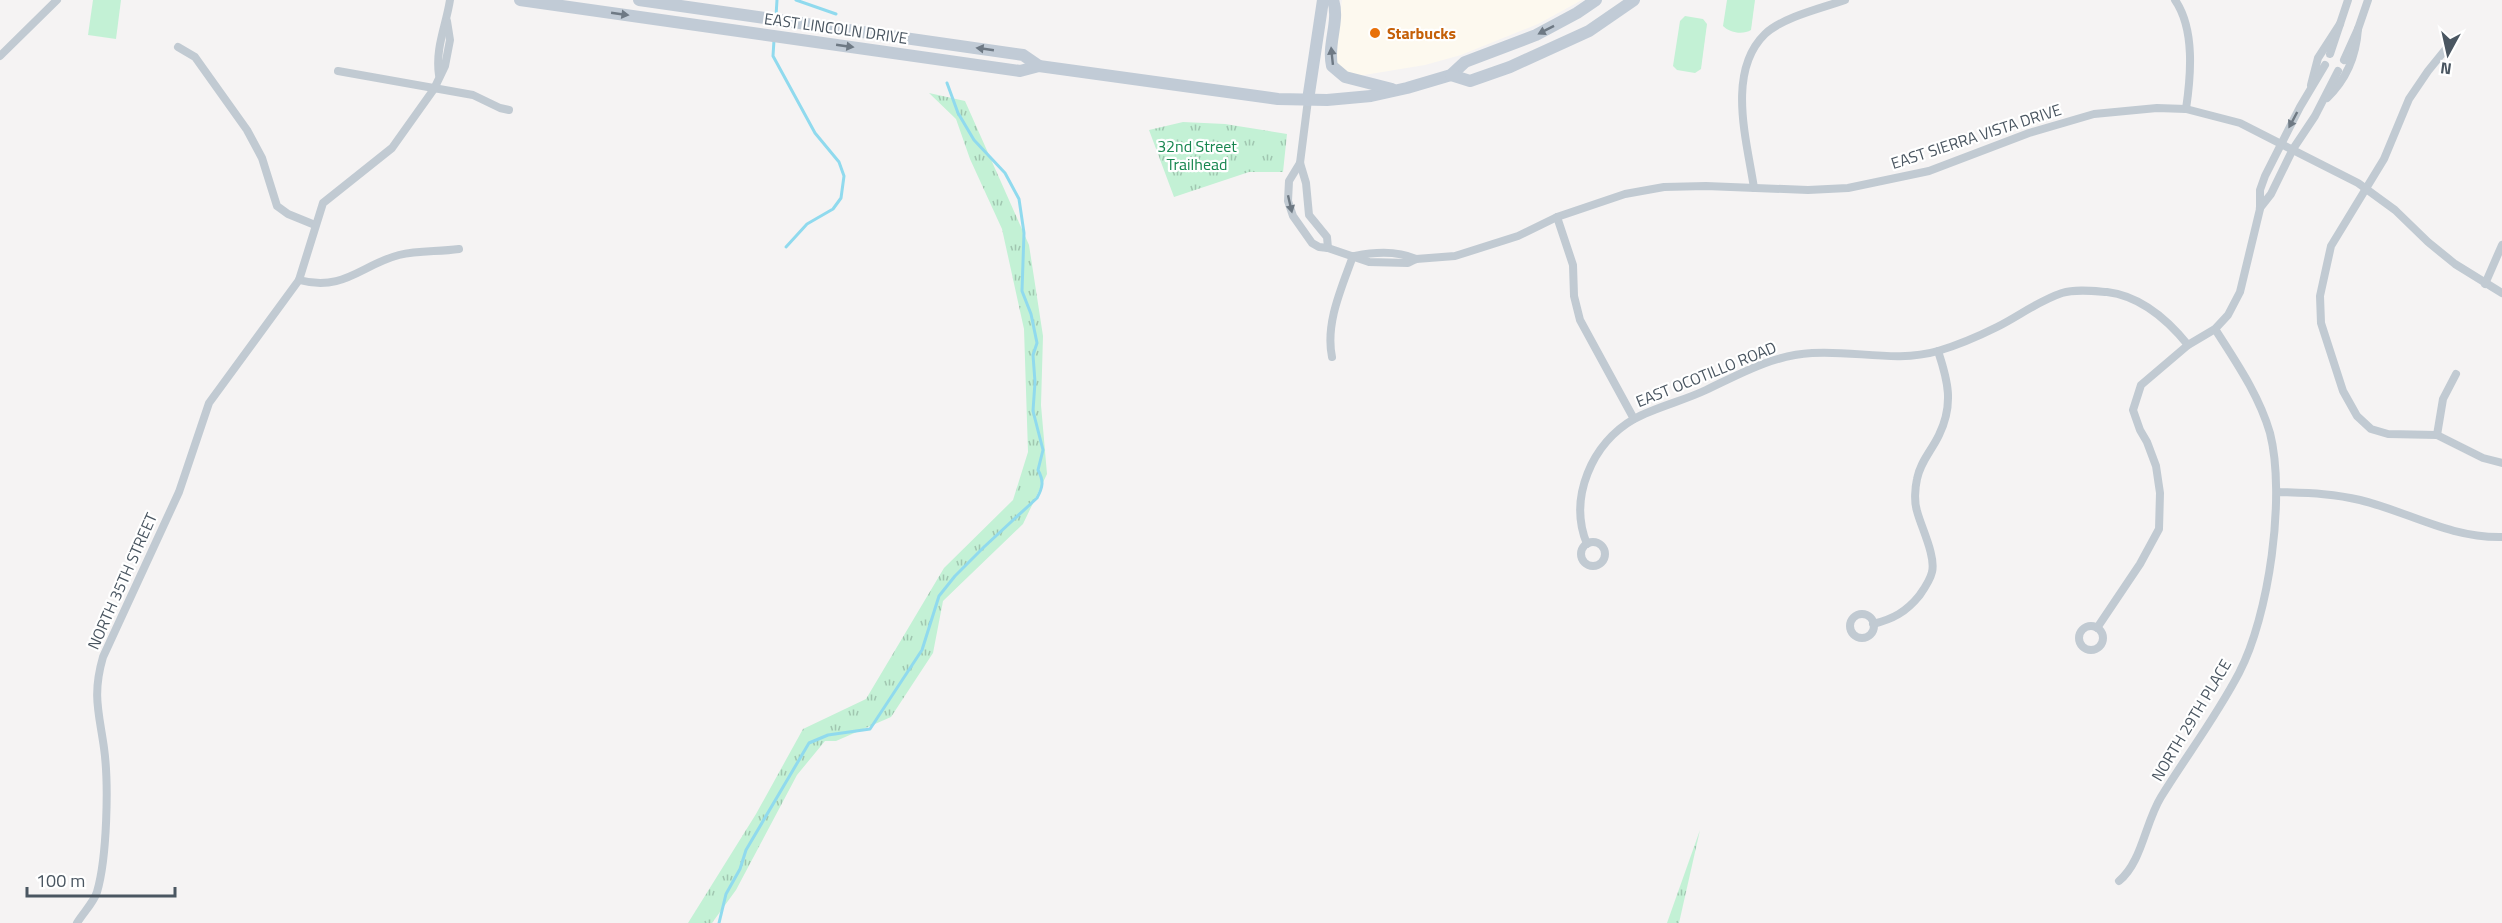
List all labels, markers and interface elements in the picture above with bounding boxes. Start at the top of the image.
street label: EAST LINCOLN DRIVE [763,6,909,50]
one-way arrow [610,9,629,18]
place label: Starbucks [1387,21,1456,45]
north arrow [2418,24,2478,84]
one-way arrow [1537,25,1554,35]
marker: Starbucks [1368,26,1382,40]
one-way arrow [836,41,855,50]
one-way arrow [975,45,994,54]
one-way arrow [1327,47,1337,66]
text: N [2439,56,2453,82]
street label: EAST SIERRA VISTA DRIVE [1888,97,2064,175]
one-way arrow [2288,111,2298,128]
park label: 32nd Street Trailhead [1157,134,1237,176]
one-way arrow [1286,195,1296,213]
street label: EAST OCOTILLO ROAD [1632,335,1780,413]
street label: NORTH 35TH STREET [81,508,163,653]
street label: NORTH 29TH PLACE [2145,654,2237,786]
scale bar [27,860,176,898]
text: 100 m [36,867,85,894]

